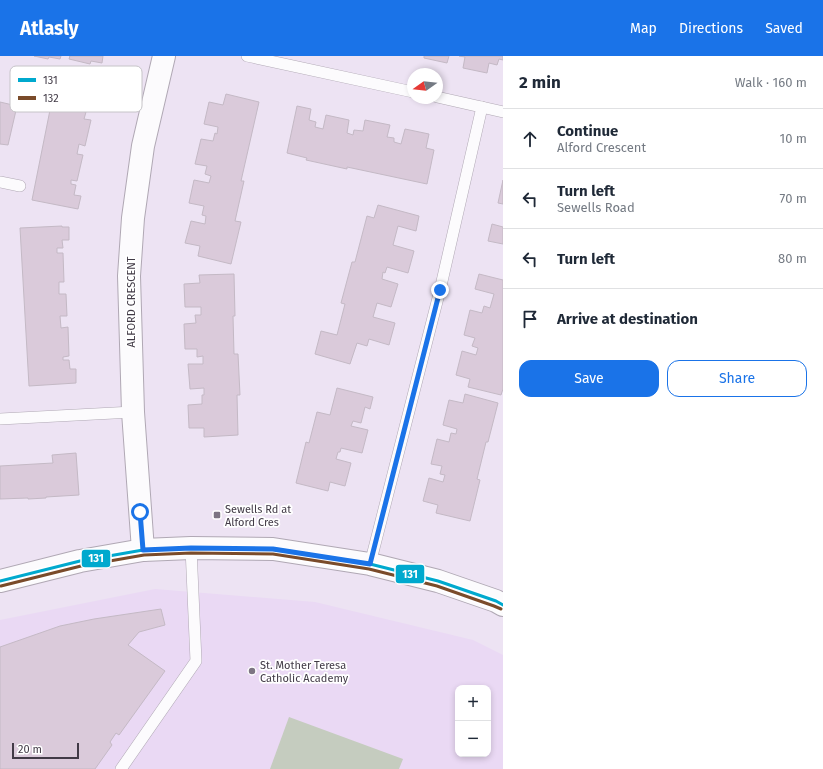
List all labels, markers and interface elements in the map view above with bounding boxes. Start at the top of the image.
text: Atlasly [20,17,79,40]
text: Map [630,20,657,37]
text: Directions [679,20,743,37]
text: Saved [765,20,803,37]
legend [10,66,142,112]
north arrow [407,68,443,104]
text: 2 min [519,72,561,93]
text: 131 [43,74,58,87]
text: Walk · 160 m [735,75,807,90]
text: 132 [43,92,59,105]
text: Continue [557,122,618,140]
icon: ahead [519,128,541,150]
text: 10 m [780,131,807,146]
text: Alford Crescent [557,140,646,155]
text: Turn left [557,182,615,200]
icon: left [519,188,541,210]
text: 70 m [780,191,807,206]
text: Sewells Road [557,200,635,215]
icon: left [519,248,541,270]
text: Turn left [557,250,615,268]
text: 80 m [778,251,807,266]
street label: ALFORD CRESCENT [125,256,138,348]
route end [431,281,449,299]
icon: arrive [519,308,541,330]
text: Arrive at destination [557,310,698,328]
button: Save [519,360,659,397]
button: Share [667,360,807,397]
route start [131,503,149,521]
place label: Sewells Rd at Alford Cres [225,503,291,529]
marker: Sewells Rd at Alford Cres [212,510,222,520]
line badge: 131 [81,549,111,568]
text: 131 [88,552,104,565]
line badge: 131 [395,564,425,584]
text: 131 [402,568,418,581]
place label: St. Mother Teresa Catholic Academy [260,659,349,685]
marker: St. Mother Teresa Catholic Academy [247,666,257,676]
map controls [455,685,491,757]
button: + [455,685,491,721]
button: − [455,721,491,757]
scale bar [12,741,79,760]
text: 20 m [18,743,42,756]

